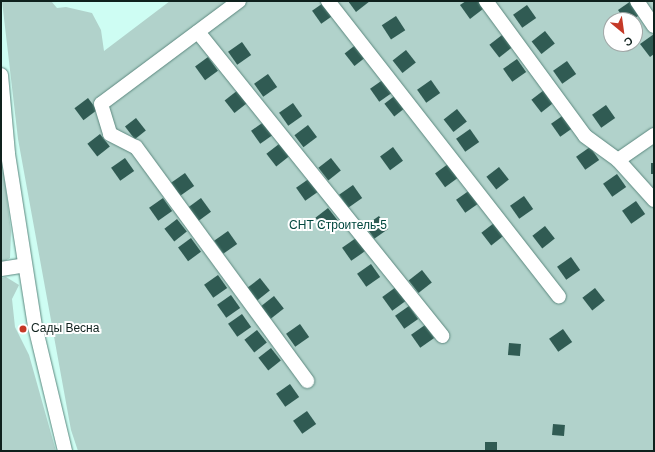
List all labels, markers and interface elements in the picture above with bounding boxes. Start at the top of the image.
north arrow [603,12,643,52]
text: С [622,34,635,49]
park label: СНТ Строитель-5 [289,219,387,233]
place label: Сады Весна [31,322,99,336]
marker: Сады Весна [18,324,28,334]

